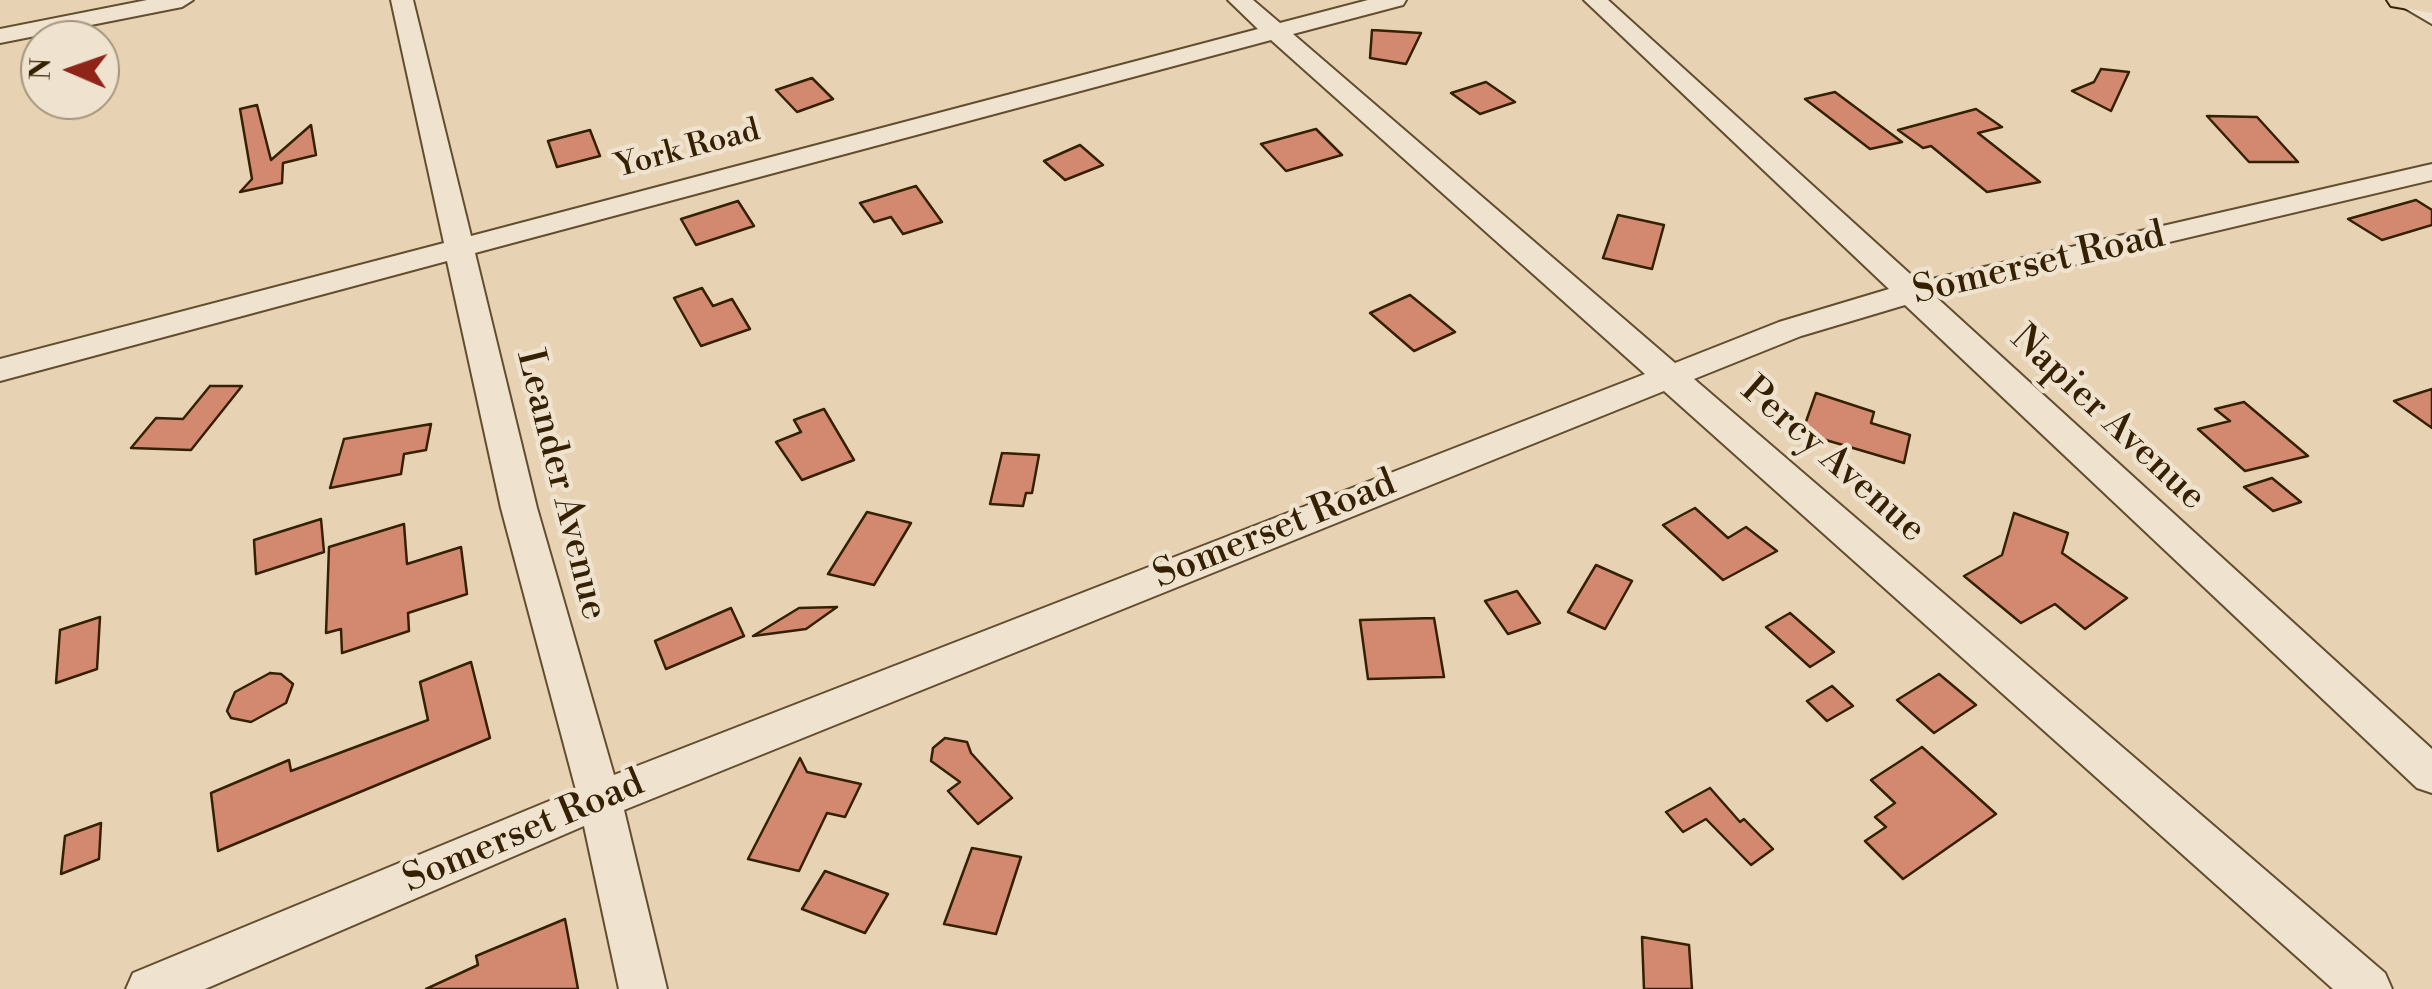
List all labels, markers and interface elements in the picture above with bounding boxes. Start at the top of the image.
north arrow [20,20,120,120]
text: N [24,57,59,81]
street label: York Road [612,112,764,188]
street label: Somerset Road [1909,214,2169,316]
street label: Napier Avenue [2000,317,2214,521]
street label: Leander Avenue [504,345,616,625]
street label: Percy Avenue [1730,369,1934,553]
street label: Somerset Road [1147,462,1403,600]
street label: Somerset Road [397,762,651,904]

